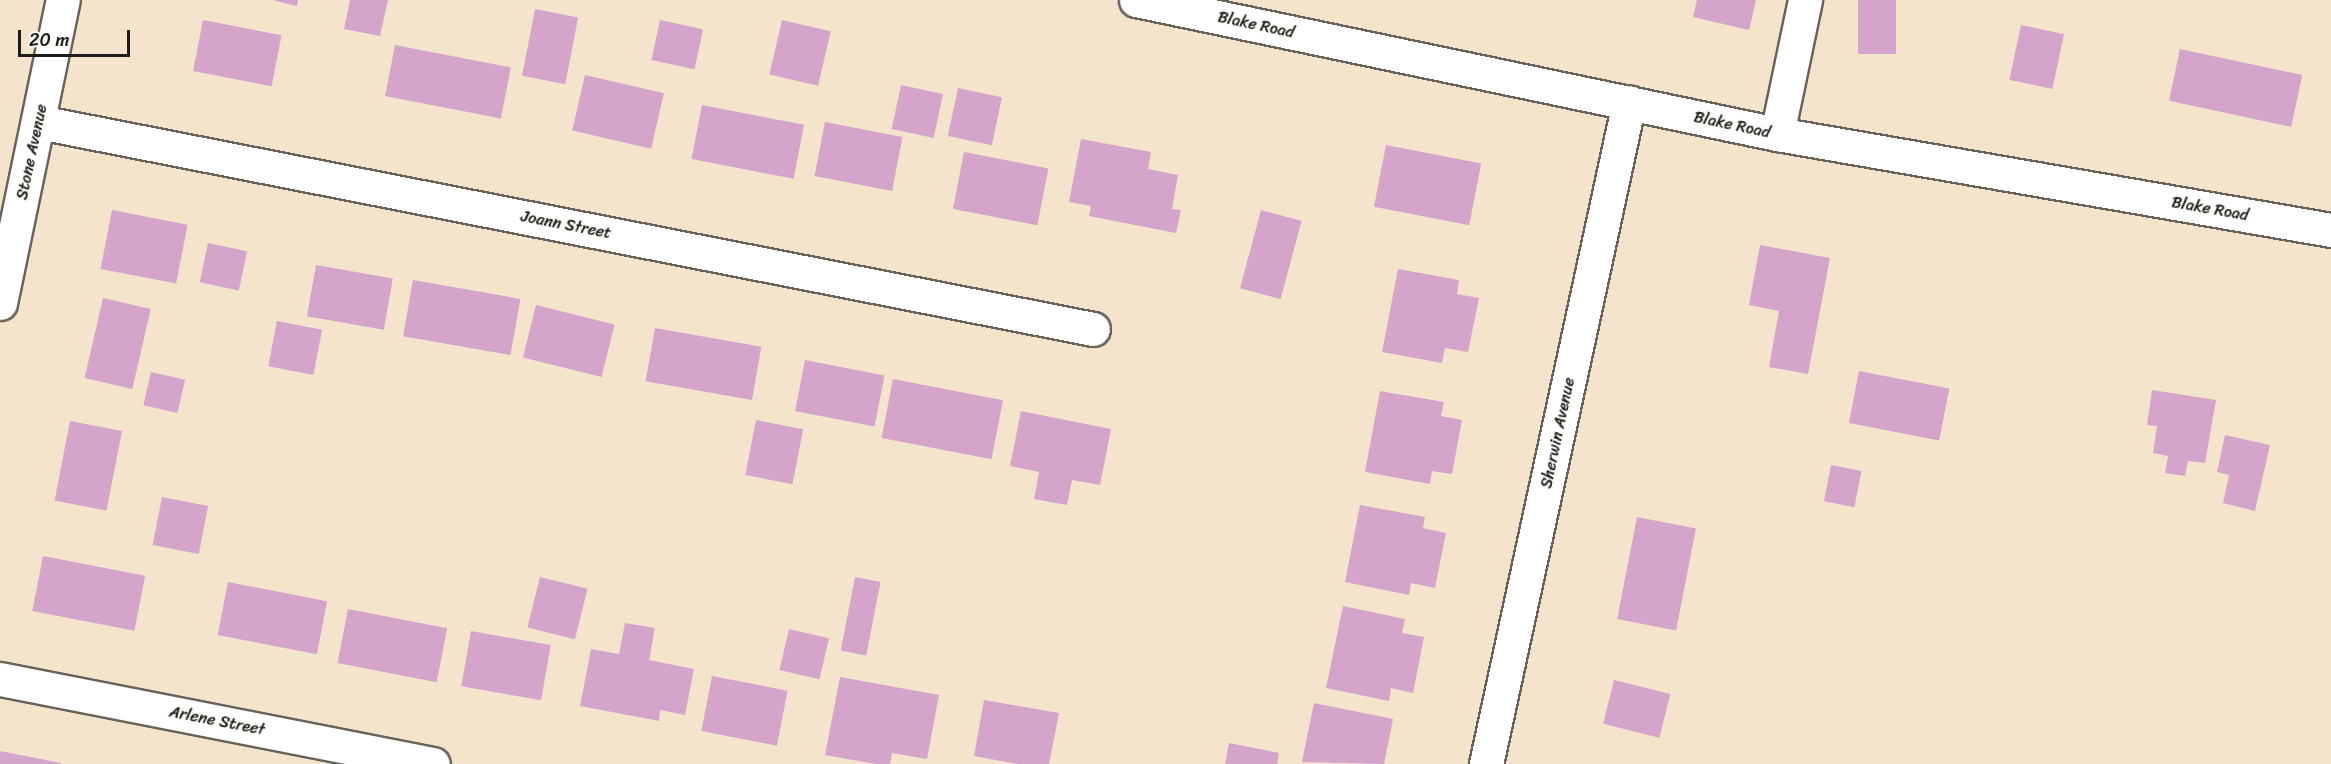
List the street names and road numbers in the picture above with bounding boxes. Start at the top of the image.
street label: Blake Road [1216,8,1296,42]
street label: Stone Avenue [13,102,51,202]
street label: Blake Road [1692,108,1772,142]
street label: Blake Road [2170,193,2250,225]
street label: Joann Street [519,207,613,243]
street label: Sherwin Avenue [1537,376,1579,490]
street label: Arlene Street [167,702,267,740]

